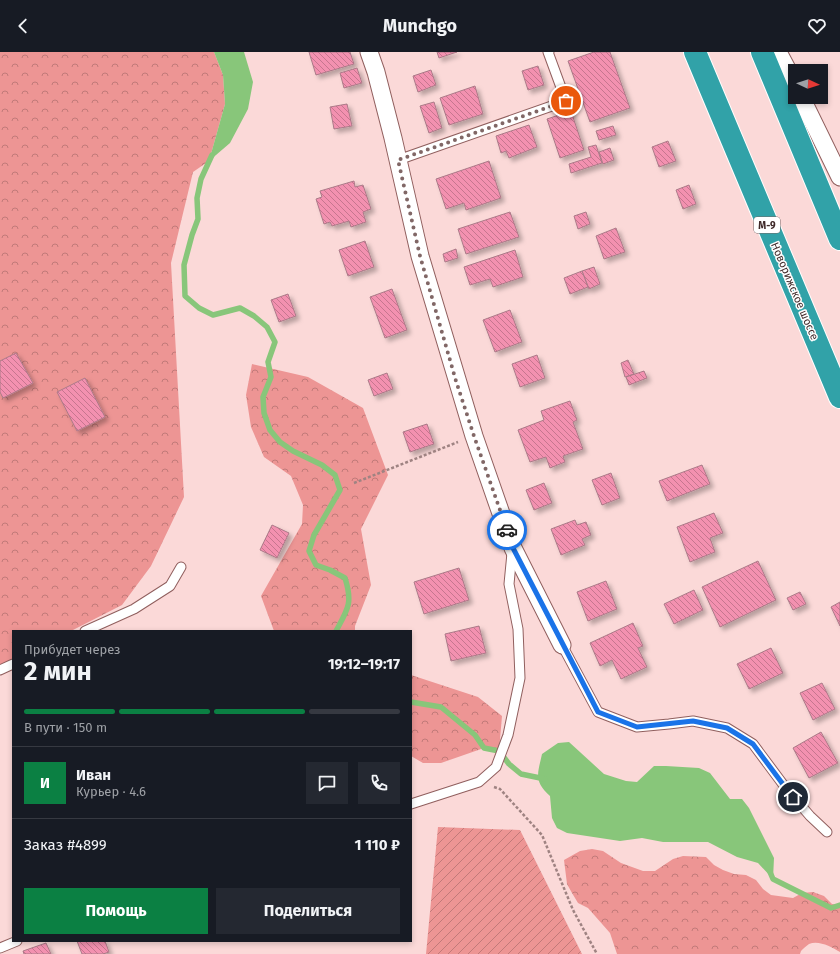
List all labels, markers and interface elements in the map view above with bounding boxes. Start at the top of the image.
icon: back [12,15,34,37]
text: Munchgo [383,15,457,37]
icon: heart [806,15,828,37]
north arrow [788,64,828,104]
map controls [788,64,828,104]
pin [549,84,583,118]
icon: bag [555,90,577,112]
road number: М-9 [754,217,780,233]
street label: Новорижское шоссе [768,240,821,342]
courier [487,510,527,550]
icon: car [496,519,518,541]
text: Прибудет через [24,642,121,657]
text: 19:12–19:17 [328,655,400,673]
text: 2 мин [24,656,92,687]
text: В пути · 150 m [24,720,107,735]
button: chat [306,762,348,804]
button: phone [358,762,400,804]
text: Иван [76,766,111,784]
text: И [40,774,50,792]
pin [776,780,810,814]
text: Курьер · 4.6 [76,784,146,799]
icon: home [782,786,804,808]
text: Заказ #4899 [24,836,107,854]
text: 1 110 ₽ [355,836,400,854]
button: Помощь [24,888,208,934]
button: Поделиться [216,888,400,934]

